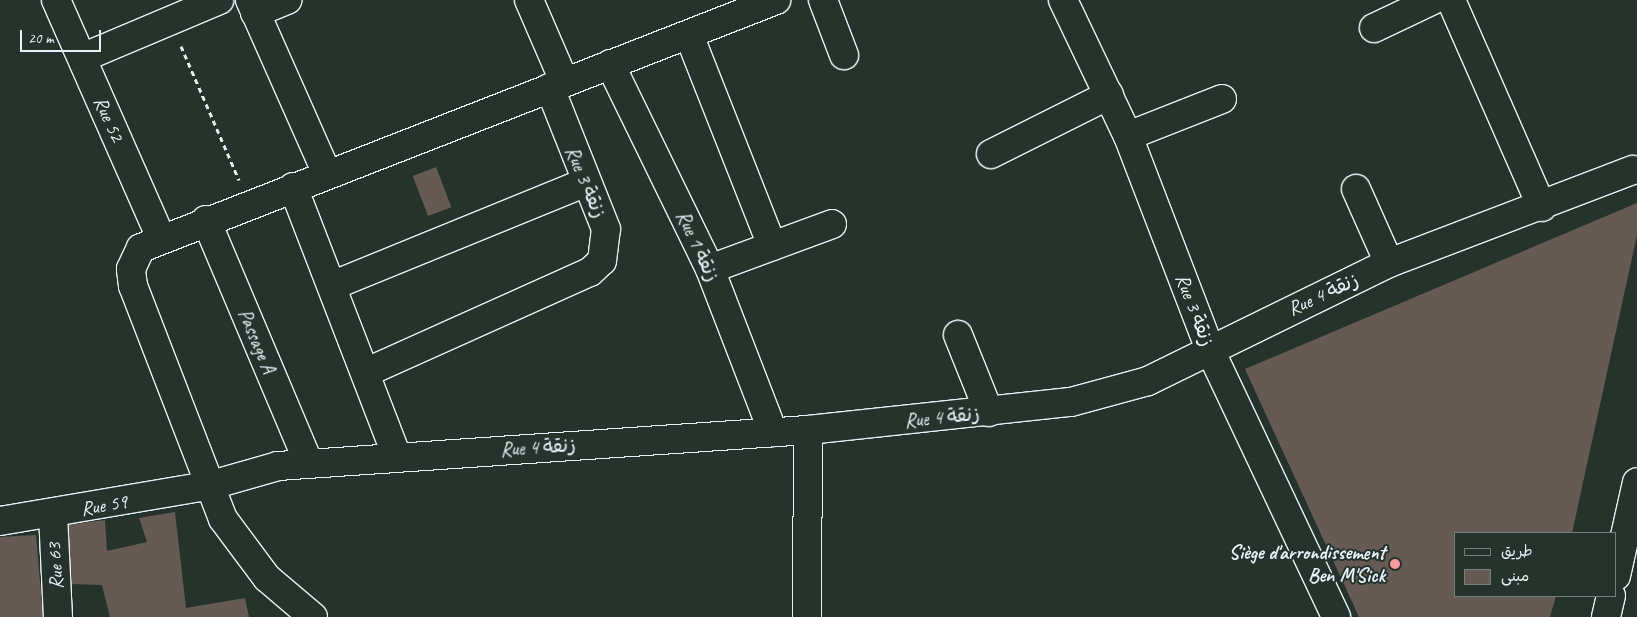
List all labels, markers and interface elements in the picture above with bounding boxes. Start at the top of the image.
scale bar [22,20,104,52]
text: 20 m [28,29,54,48]
street label: Rue 52 [89,93,129,145]
street label: Rue 3 زنقة [560,143,612,221]
street label: Rue 1 زنقة [671,207,725,285]
street label: Rue 4 زنقة [1284,267,1362,321]
street label: Rue 3 زنقة [1170,270,1220,350]
street label: Passage A [233,305,281,377]
street label: Rue 4 زنقة [903,401,981,433]
street label: Rue 4 زنقة [500,432,576,462]
street label: Rue 59 [79,489,129,521]
legend [1454,532,1617,597]
place label: Siège d'arrondissement Ben M'Sick [1229,540,1385,587]
street label: Rue 63 [42,542,68,590]
text: طريق [1501,542,1533,561]
marker: Siège d'arrondissement Ben M'Sick [1389,558,1401,570]
text: مبنى [1501,567,1529,586]

